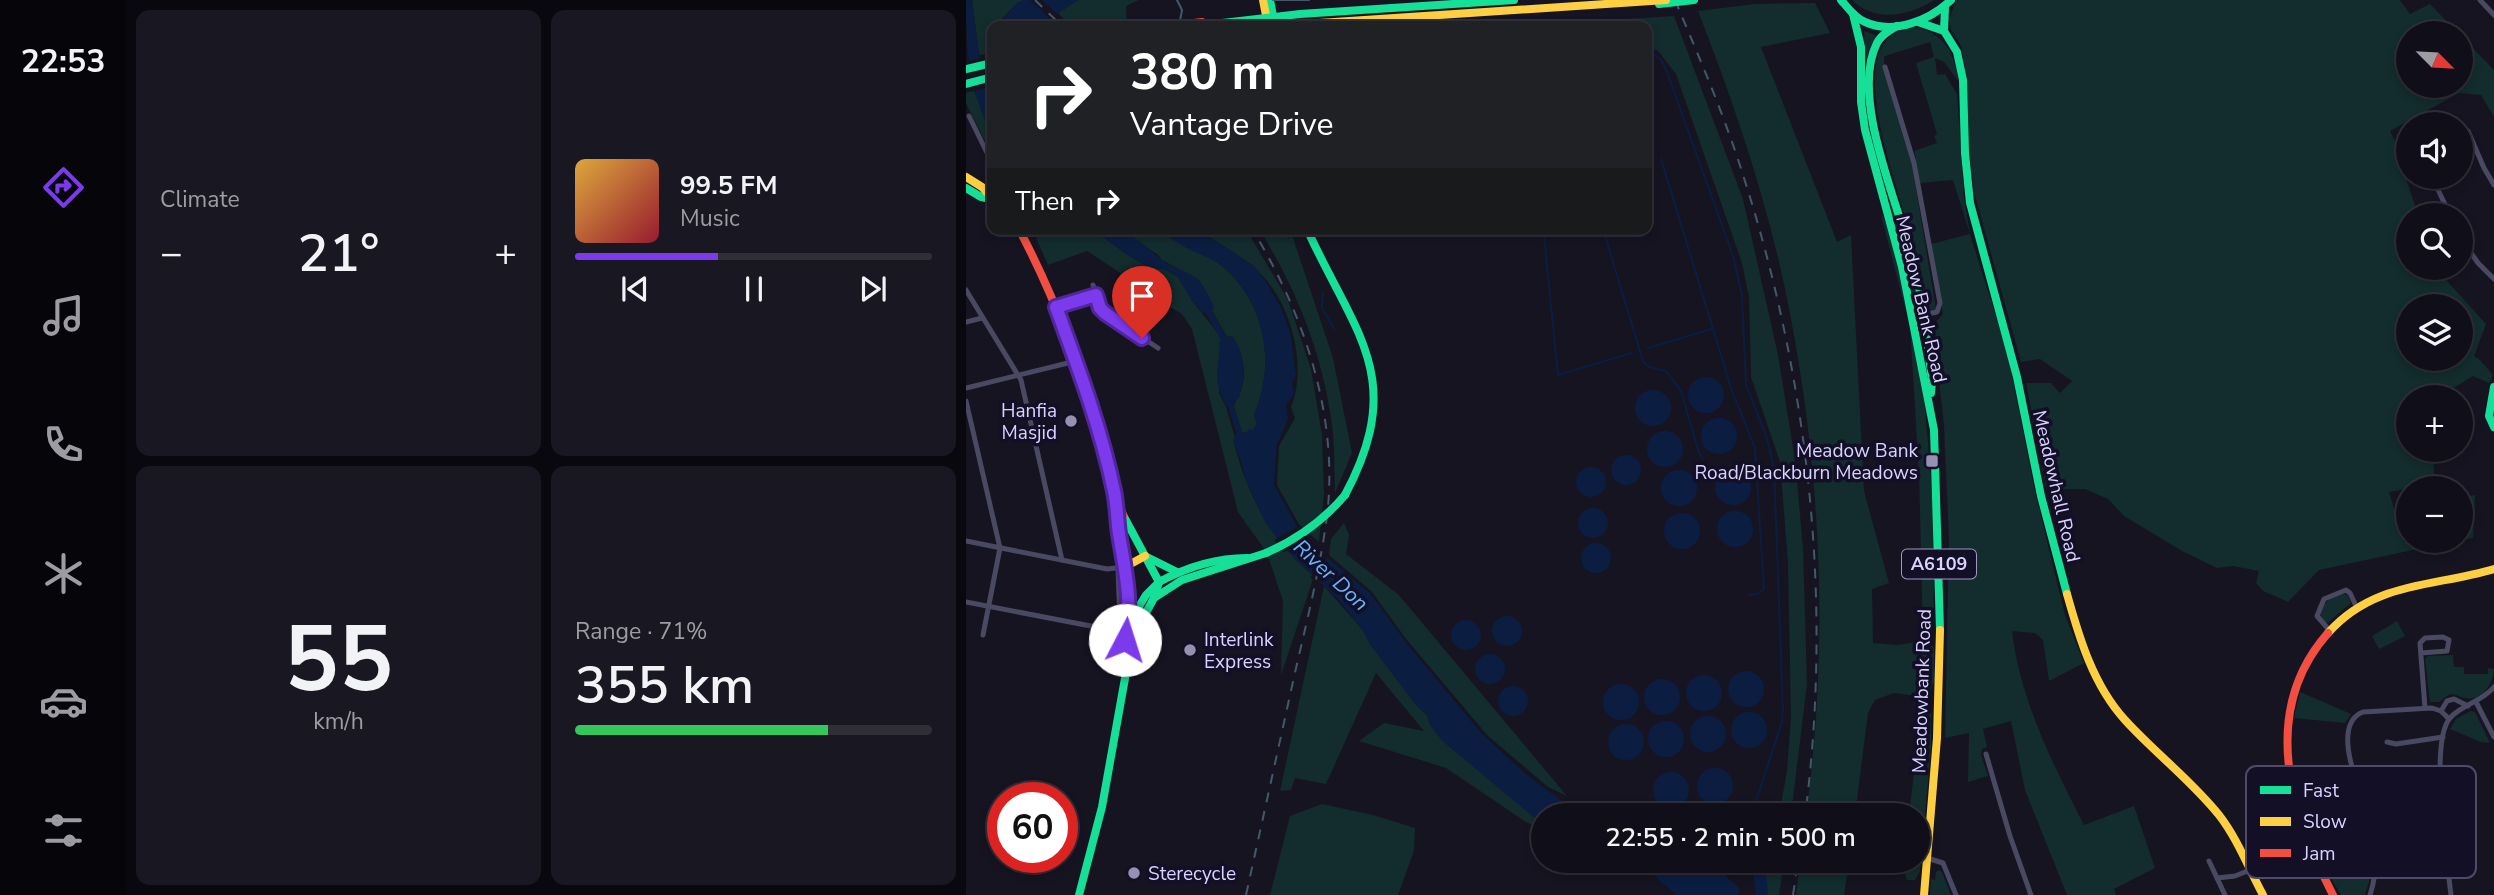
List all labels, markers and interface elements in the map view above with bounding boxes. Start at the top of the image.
north arrow [2396,21,2473,98]
map controls [2396,21,2473,553]
text: 380 m [1130,39,1274,106]
text: 22:53 [21,40,105,83]
icon: right [1015,49,1106,140]
text: Vantage Drive [1130,103,1333,146]
button: sound [2396,112,2473,189]
icon: directions [39,163,88,212]
text: 99.5 FM [680,168,777,203]
icon: right [1088,182,1126,220]
text: Climate [160,184,240,215]
text: Then [1015,184,1074,219]
text: Music [680,203,740,234]
button: search [2396,203,2473,280]
street label: Meadow Bank Road [1889,213,1953,386]
text: 21° [298,218,379,289]
text: − [160,228,183,279]
text: + [494,228,517,279]
pin [1112,266,1172,338]
icon: previous [616,270,654,308]
icon: pause [735,270,773,308]
icon: next [854,270,892,308]
icon: arrive [1123,277,1161,315]
icon: music [39,291,88,340]
button: layers [2396,294,2473,371]
button: + [2396,385,2473,462]
place label: Hanfia Masjid [1001,398,1057,446]
street label: Meadowhall Road [2026,408,2086,565]
marker: Hanfia Masjid [1063,413,1079,429]
icon: phone [39,420,88,469]
place label: Meadow Bank Road/Blackburn Meadows [1695,438,1918,486]
marker: Meadow Bank Road/Blackburn Meadows [1924,453,1940,469]
button: − [2396,476,2473,553]
water label: River Don [1287,533,1375,617]
icon: climate [39,549,88,598]
road number: A6109 [1902,550,1976,578]
text: 55 [284,598,393,722]
position arrow [1088,603,1162,677]
street label: Meadowbank Road [1906,608,1938,774]
text: Range · 71% [575,616,707,647]
place label: Interlink Express [1204,627,1274,675]
marker: Interlink Express [1182,642,1198,658]
text: 355 km [575,650,754,721]
icon: car [39,677,88,726]
text: km/h [313,706,364,737]
legend [2246,766,2476,878]
text: Fast [2303,778,2339,804]
speed limit sign: 60 [987,782,1078,873]
icon: filters [39,806,88,855]
text: Slow [2303,809,2347,835]
text: 22:55 · 2 min · 500 m [1605,820,1856,855]
text: Jam [2302,841,2336,867]
place label: Sterecycle [1148,861,1236,887]
marker: Sterecycle [1126,865,1142,881]

